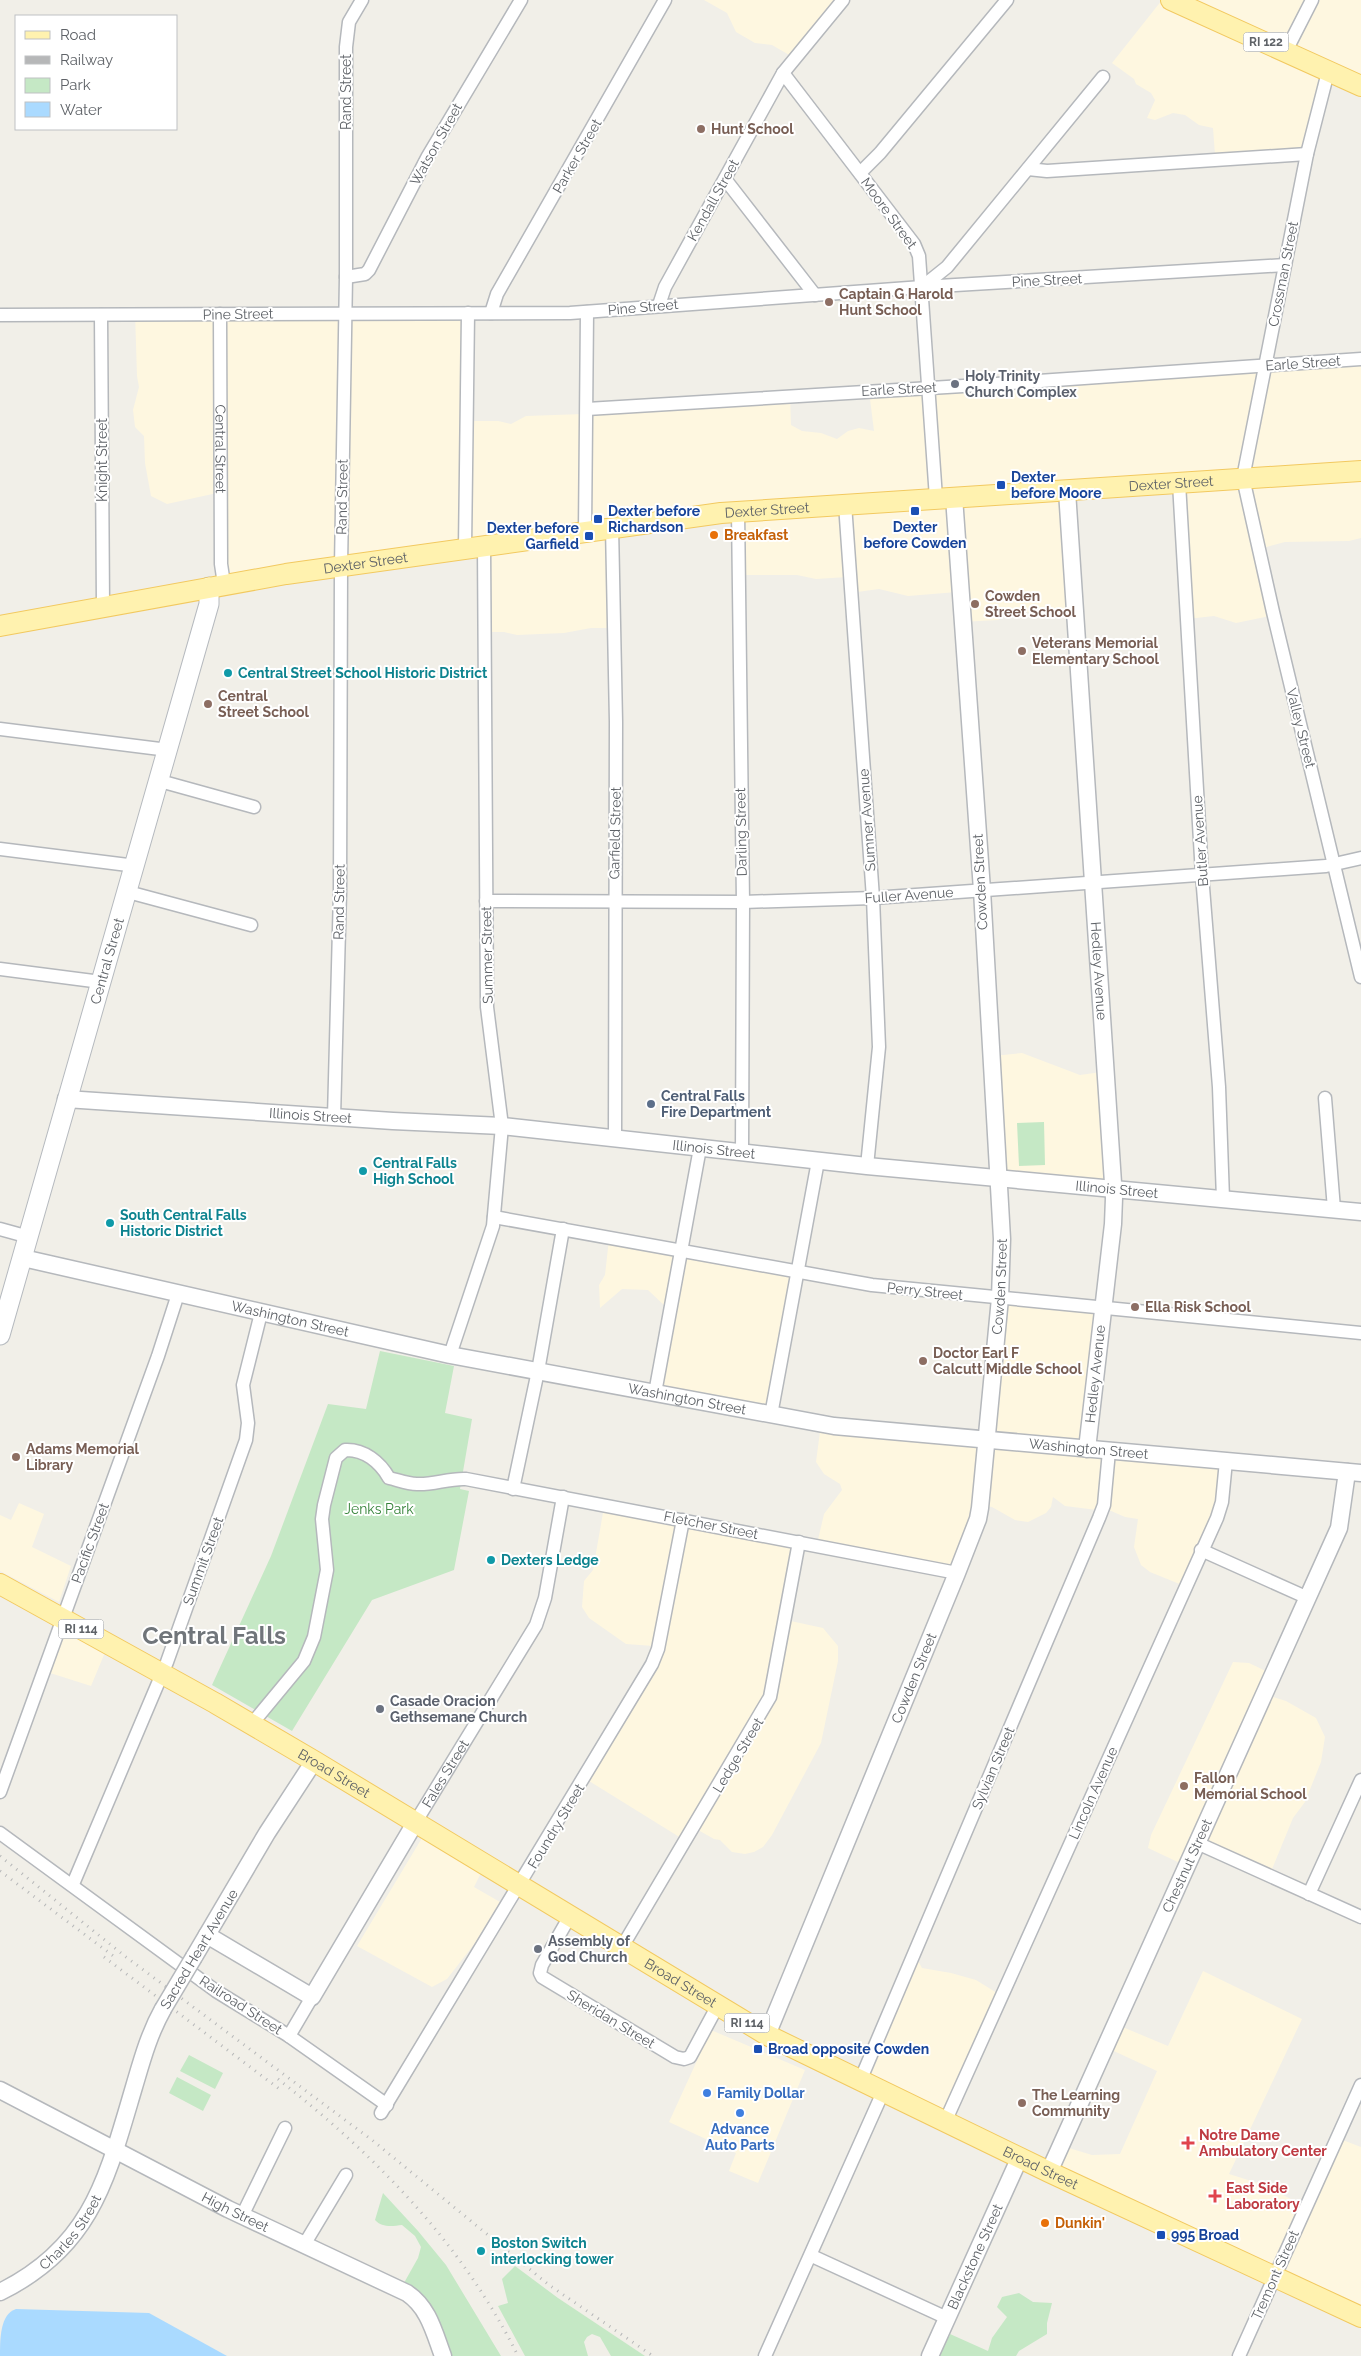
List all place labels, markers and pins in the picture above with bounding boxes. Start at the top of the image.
place label: Hunt School [711,121,794,137]
marker: Hunt School [695,123,707,135]
place label: Captain G Harold Hunt School [839,286,953,318]
marker: Captain G Harold Hunt School [823,296,835,308]
place label: Holy Trinity Church Complex [965,368,1077,400]
marker: Holy Trinity Church Complex [949,378,961,390]
place label: Dexter before Moore [1011,469,1102,501]
marker: Dexter before Moore [995,479,1007,491]
place label: Dexter before Richardson [608,503,701,535]
marker: Dexter before Cowden [909,505,921,517]
marker: Dexter before Richardson [592,513,604,525]
place label: Dexter before Cowden [863,519,967,551]
place label: Dexter before Garfield [487,520,580,552]
place label: Breakfast [724,527,789,543]
marker: Breakfast [708,529,720,541]
marker: Dexter before Garfield [583,530,595,542]
place label: Cowden Street School [985,588,1076,620]
marker: Cowden Street School [969,598,981,610]
place label: Veterans Memorial Elementary School [1032,635,1160,667]
marker: Veterans Memorial Elementary School [1016,645,1028,657]
place label: Central Street School Historic District [238,665,488,681]
marker: Central Street School Historic District [222,667,234,679]
place label: Central Street School [218,688,309,720]
marker: Central Street School [202,698,214,710]
place label: Central Falls Fire Department [661,1088,772,1120]
marker: Central Falls Fire Department [645,1098,657,1110]
place label: Central Falls High School [373,1155,457,1187]
marker: Central Falls High School [357,1165,369,1177]
place label: South Central Falls Historic District [120,1207,247,1239]
marker: South Central Falls Historic District [104,1217,116,1229]
place label: Ella Risk School [1145,1299,1251,1315]
marker: Ella Risk School [1129,1301,1141,1313]
place label: Doctor Earl F Calcutt Middle School [933,1345,1083,1377]
marker: Doctor Earl F Calcutt Middle School [917,1355,929,1367]
place label: Adams Memorial Library [26,1441,139,1473]
marker: Adams Memorial Library [10,1451,22,1463]
place label: Dexters Ledge [501,1552,599,1568]
marker: Dexters Ledge [485,1554,497,1566]
place label: Casade Oracion Gethsemane Church [390,1693,527,1725]
marker: Casade Oracion Gethsemane Church [374,1703,386,1715]
place label: Fallon Memorial School [1194,1770,1307,1802]
marker: Fallon Memorial School [1178,1780,1190,1792]
place label: Assembly of God Church [548,1933,631,1965]
marker: Assembly of God Church [532,1943,544,1955]
place label: Broad opposite Cowden [768,2041,929,2057]
marker: Broad opposite Cowden [752,2043,764,2055]
place label: Family Dollar [717,2085,805,2101]
marker: Family Dollar [701,2087,713,2099]
place label: The Learning Community [1032,2087,1120,2119]
marker: The Learning Community [1016,2097,1028,2109]
marker: Advance Auto Parts [734,2107,746,2119]
place label: Advance Auto Parts [705,2121,775,2153]
place label: Notre Dame Ambulatory Center [1199,2127,1327,2159]
marker: Notre Dame Ambulatory Center [1181,2136,1195,2150]
place label: East Side Laboratory [1226,2180,1300,2212]
marker: East Side Laboratory [1208,2189,1222,2203]
place label: Dunkin' [1055,2215,1105,2231]
marker: Dunkin' [1039,2217,1051,2229]
place label: 995 Broad [1171,2227,1239,2243]
marker: 995 Broad [1155,2229,1167,2241]
place label: Boston Switch interlocking tower [491,2235,614,2267]
marker: Boston Switch interlocking tower [475,2245,487,2257]

